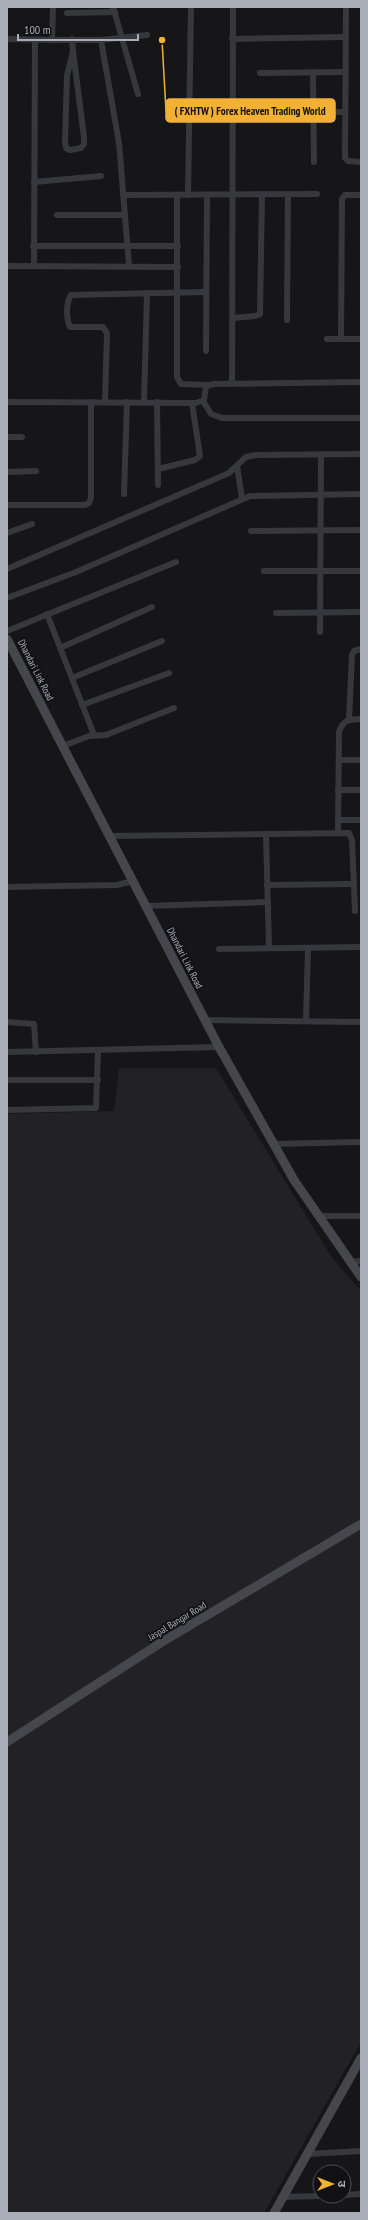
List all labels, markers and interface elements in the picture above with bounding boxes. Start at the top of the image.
scale bar [18,16,138,42]
text: 100 m [24,22,51,37]
callout: ( FXHTW ) Forex Heaven Trading World [166,99,335,122]
text: ( FXHTW ) Forex Heaven Trading World [174,104,326,118]
street label: Dhandari Link Road [15,637,57,703]
street label: Dhandari Link Road [164,925,206,991]
street label: Jaspal Bangar Road [145,1598,209,1644]
north arrow [312,2164,352,2204]
text: उ [335,2181,349,2188]

